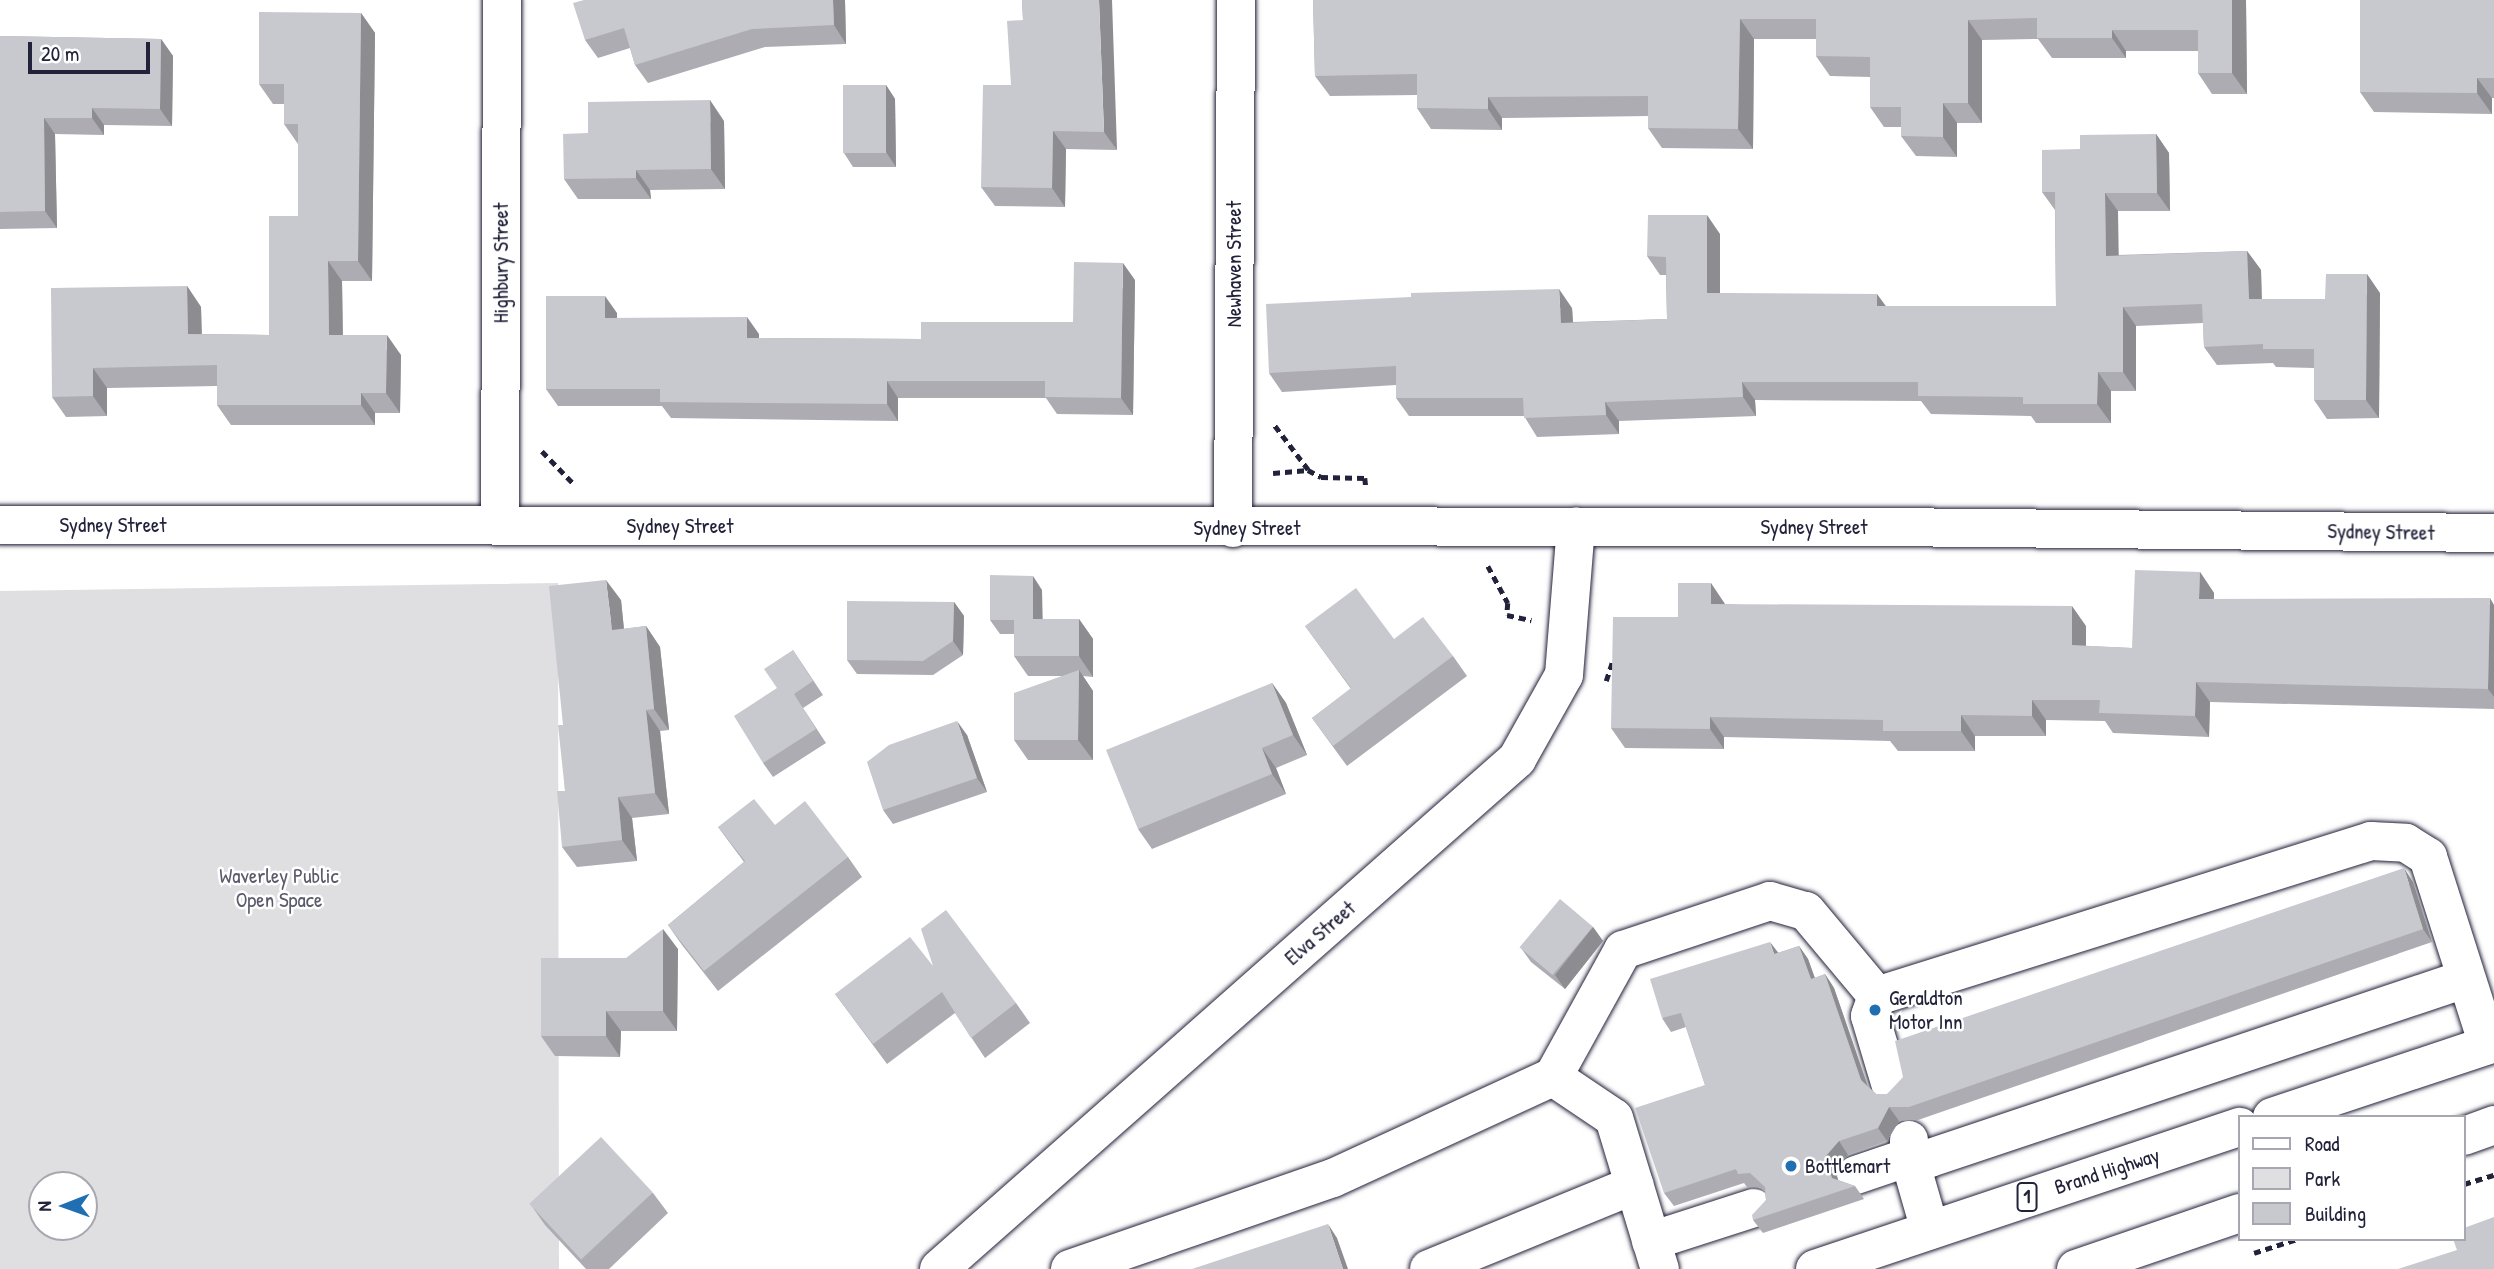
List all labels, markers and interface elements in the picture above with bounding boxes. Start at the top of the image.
scale bar [32,28,154,72]
text: 20 m [41,39,79,68]
street label: Newhaven Street [1221,201,1247,327]
street label: Highbury Street [488,203,514,323]
street label: Sydney Street [59,512,167,538]
street label: Sydney Street [626,513,734,539]
street label: Sydney Street [1760,514,1868,540]
street label: Sydney Street [1193,515,1301,541]
street label: Sydney Street [2327,518,2435,546]
park label: Waverley Public Open Space [219,863,339,913]
street label: Elva Street [1280,896,1360,970]
place label: Geraldton Motor Inn [1889,985,1963,1035]
marker: Geraldton Motor Inn [1867,1002,1883,1018]
legend [2238,1115,2466,1241]
text: Road [2305,1129,2339,1158]
street label: Brand Highway [2051,1142,2163,1200]
place label: Bottlemart [1805,1153,1890,1179]
marker: Bottlemart [1783,1158,1799,1174]
text: Park [2305,1164,2340,1193]
north arrow [28,1171,98,1241]
road number: 1 [2016,1182,2038,1212]
text: Building [2305,1199,2366,1228]
text: N [31,1201,57,1212]

